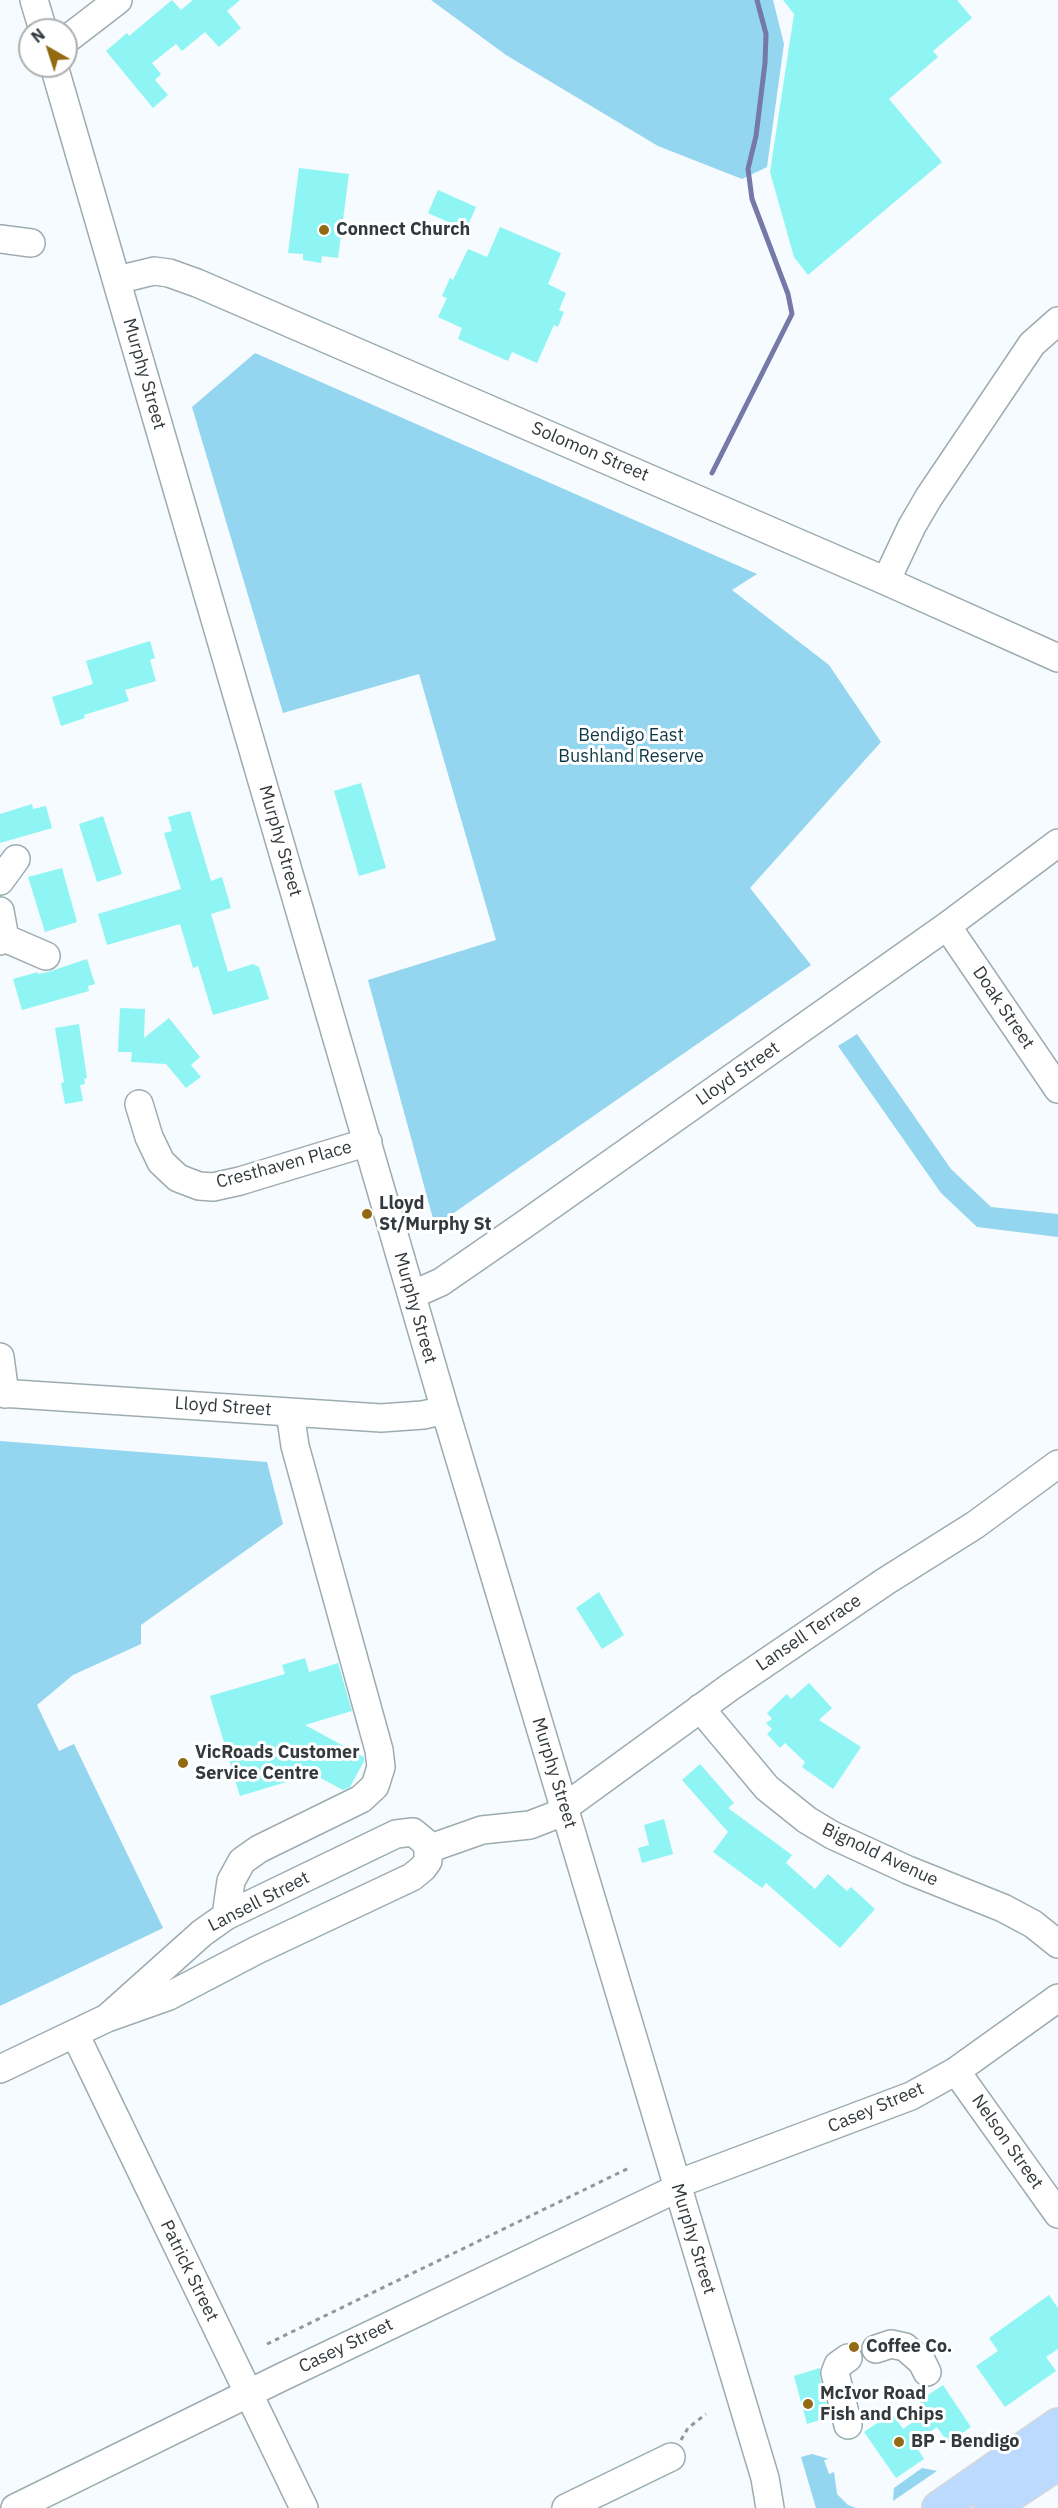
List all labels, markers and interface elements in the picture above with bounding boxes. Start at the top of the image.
north arrow [18,18,78,78]
text: N [27,24,49,47]
place label: Connect Church [336,219,470,241]
marker: Connect Church [317,223,331,237]
street label: Murphy Street [118,316,170,432]
street label: Solomon Street [528,418,652,486]
park label: Bendigo East Bushland Reserve [558,725,704,768]
street label: Murphy Street [254,783,306,899]
street label: Doak Street [968,963,1038,1053]
street label: Lloyd Street [692,1037,784,1111]
street label: Cresthaven Place [214,1137,354,1193]
place label: Lloyd St/Murphy St [379,1193,491,1236]
marker: Lloyd St/Murphy St [360,1207,374,1221]
street label: Murphy Street [389,1250,441,1366]
street label: Lloyd Street [174,1393,272,1421]
street label: Lansell Terrace [752,1590,866,1676]
street label: Murphy Street [527,1715,581,1831]
place label: VicRoads Customer Service Centre [195,1742,360,1784]
marker: VicRoads Customer Service Centre [176,1756,190,1770]
street label: Bignold Avenue [818,1819,942,1891]
street label: Lansell Street [205,1867,313,1937]
street label: Casey Street [825,2078,927,2138]
street label: Nelson Street [967,2091,1047,2193]
street label: Murphy Street [666,2181,720,2297]
street label: Patrick Street [155,2217,223,2325]
street label: Casey Street [295,2314,397,2378]
place label: Coffee Co. [866,2336,952,2358]
marker: Coffee Co. [847,2340,861,2354]
place label: McIvor Road Fish and Chips [820,2383,943,2426]
marker: McIvor Road Fish and Chips [801,2397,815,2411]
place label: BP - Bendigo [911,2431,1019,2453]
marker: BP - Bendigo [892,2435,906,2449]

